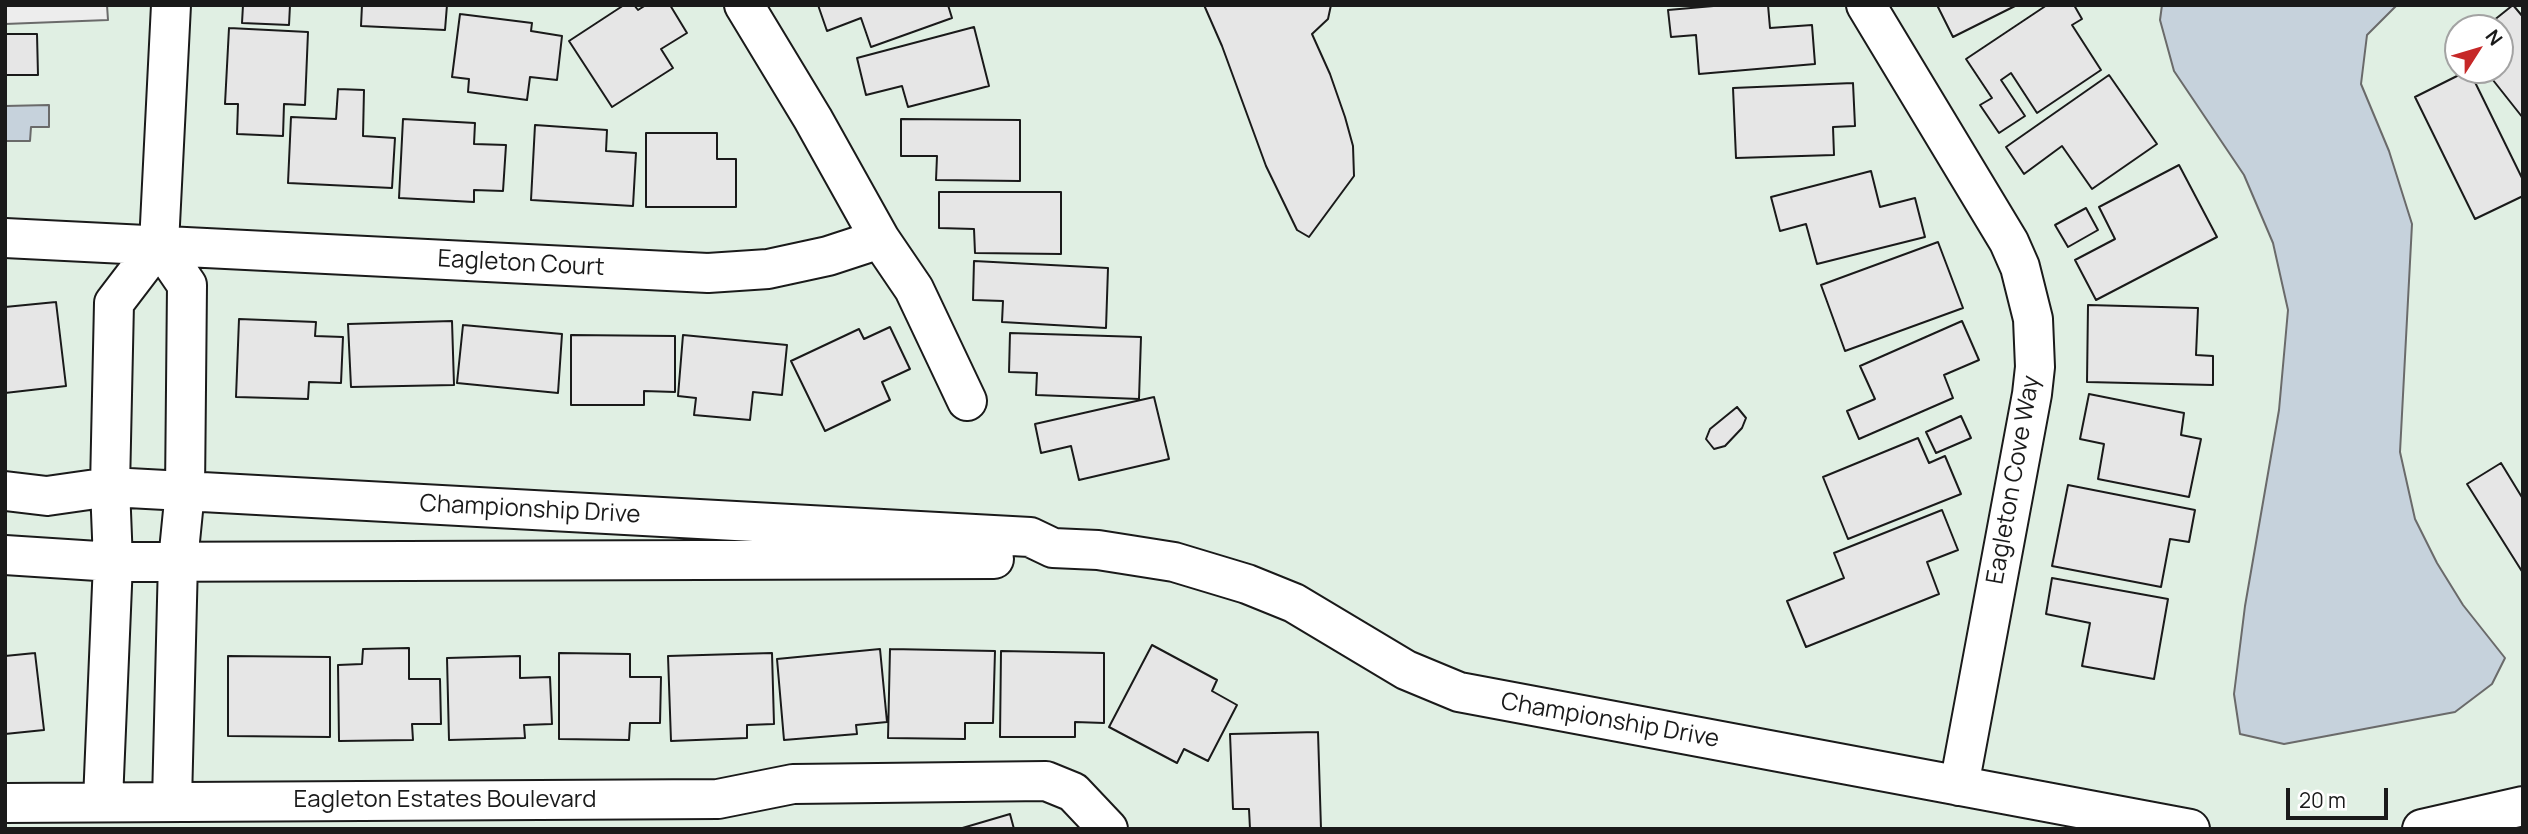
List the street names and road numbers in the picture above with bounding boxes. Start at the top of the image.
street label: Eagleton Court [437,245,605,283]
street label: Eagleton Cove Way [1981,373,2047,587]
street label: Championship Drive [419,490,641,530]
street label: Championship Drive [1499,688,1721,754]
street label: Eagleton Estates Boulevard [294,786,596,814]

